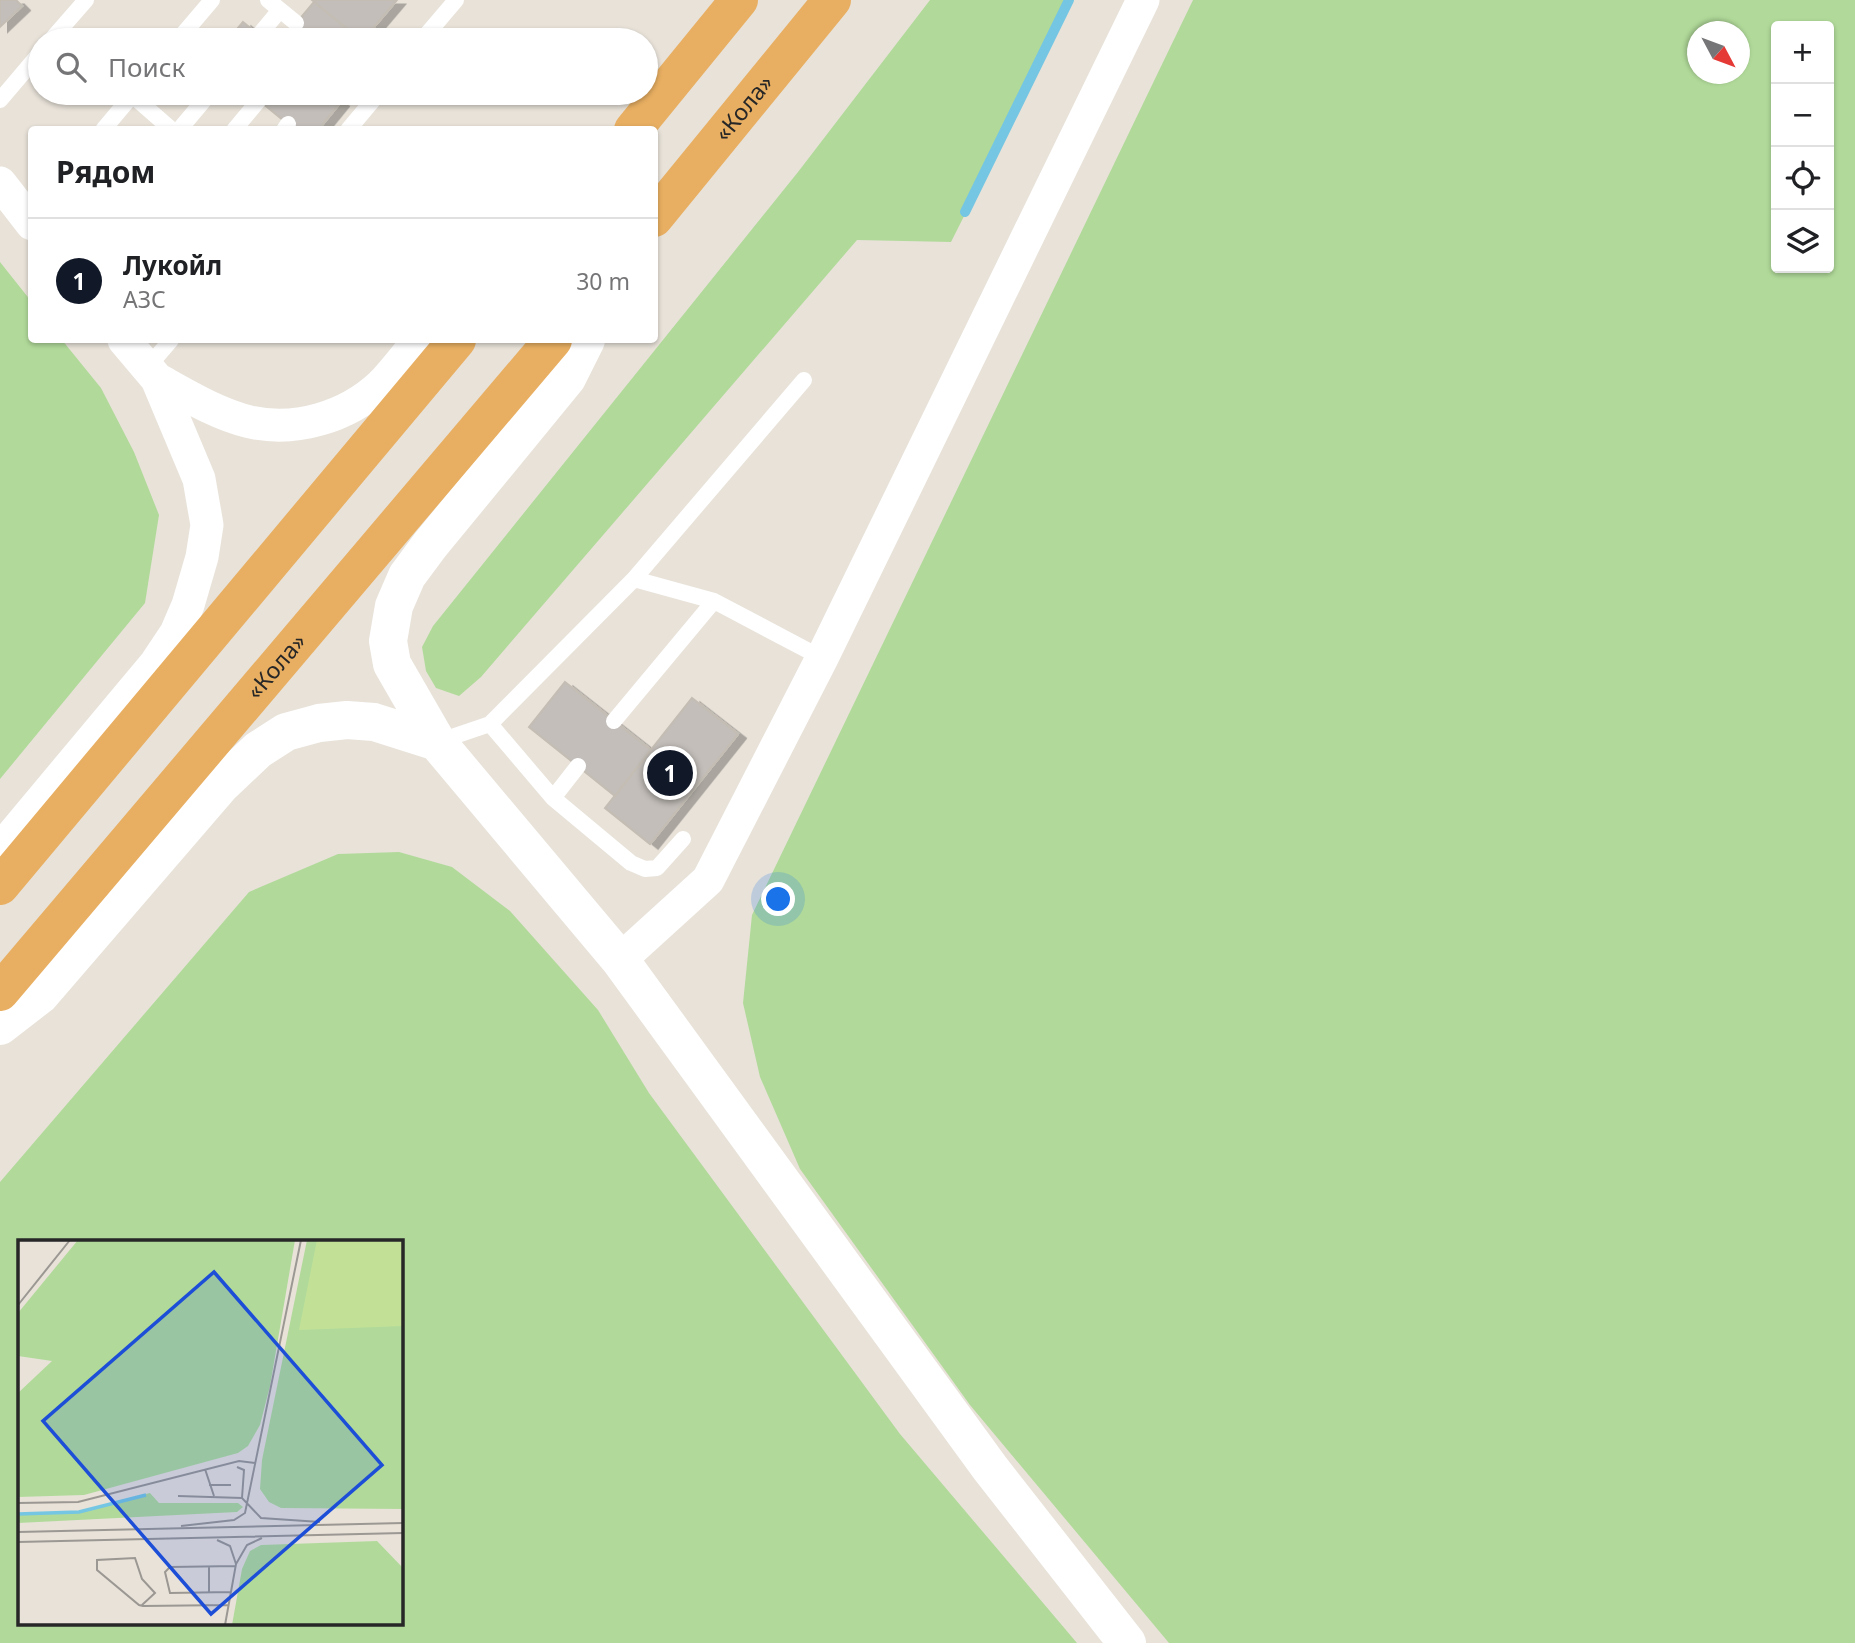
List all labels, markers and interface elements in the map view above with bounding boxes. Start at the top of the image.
north arrow [1687,21,1750,84]
map controls [1771,21,1834,273]
button: + [1771,21,1834,84]
search box [28,28,658,105]
icon: search [52,48,90,86]
text: Поиск [108,49,185,85]
street label: «Кола» [706,67,780,147]
button: − [1771,84,1834,147]
button: locate [1771,147,1834,210]
text: Рядом [56,151,155,192]
button: layers [1771,210,1834,273]
text: Лукойл [123,247,222,283]
text: 1 [72,265,86,297]
text: 30 m [576,265,630,297]
text: АЗС [123,283,166,315]
street label: «Кола» [238,626,313,706]
pin: 1 [647,747,693,799]
your location [761,882,795,916]
inset map [18,1240,402,1626]

